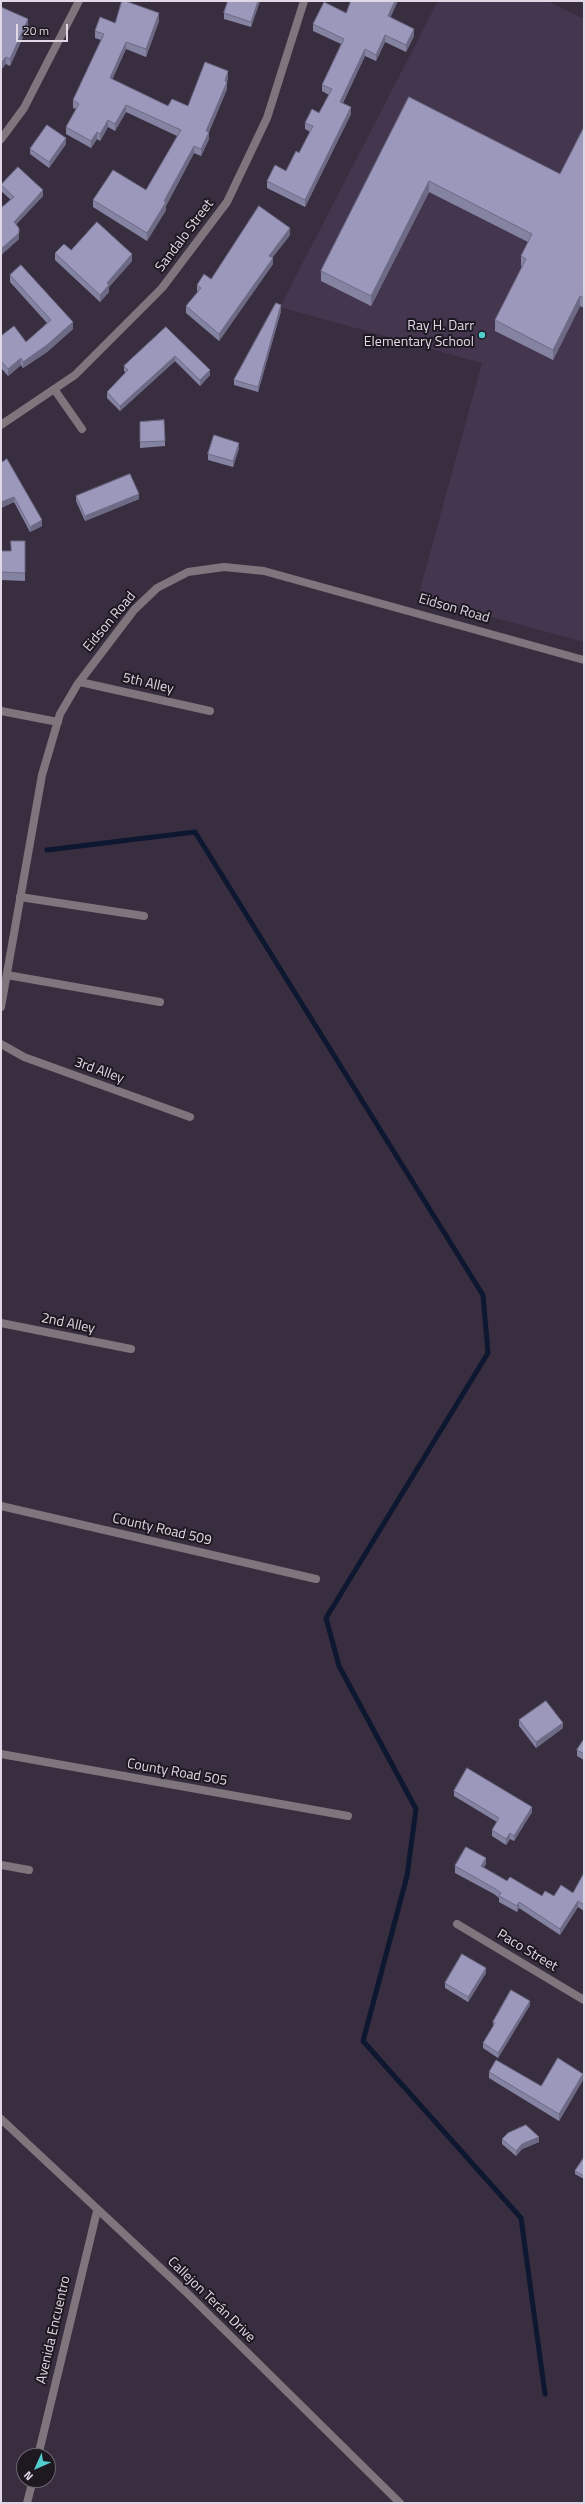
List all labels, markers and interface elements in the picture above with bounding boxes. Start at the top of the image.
scale bar [18,16,70,42]
text: 20 m [23,21,49,40]
street label: Sandalo Street [152,196,218,276]
place label: Ray H. Darr Elementary School [364,319,474,352]
marker: Ray H. Darr Elementary School [477,330,487,340]
street label: Eidson Road [80,589,140,655]
street label: Eidson Road [417,591,491,627]
street label: 5th Alley [121,670,175,698]
street label: 3rd Alley [72,1054,126,1088]
street label: 2nd Alley [40,1310,96,1338]
street label: County Road 509 [111,1510,213,1550]
street label: County Road 505 [126,1756,228,1790]
street label: Paco Street [494,1926,560,1976]
street label: Callejon Terán Drive [164,2254,258,2346]
street label: Avenida Encuentro [33,2274,75,2386]
north arrow [16,2448,56,2488]
text: N [20,2467,37,2484]

